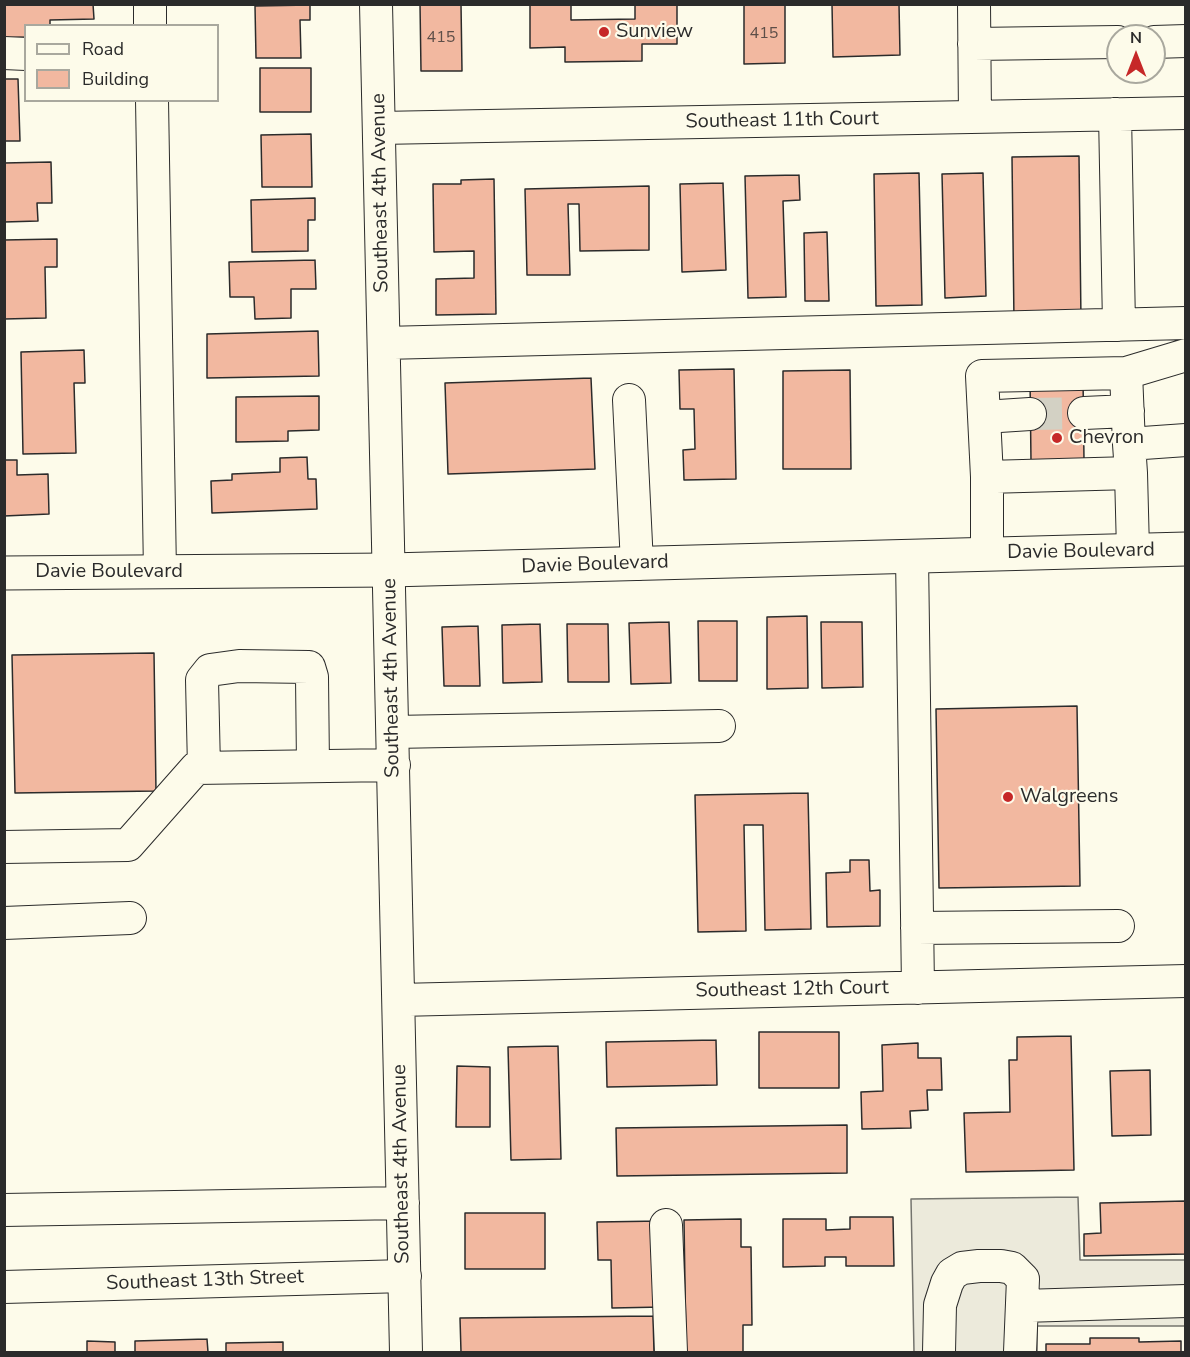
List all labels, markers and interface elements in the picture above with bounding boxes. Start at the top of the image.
place label: Sunview [616,20,693,44]
legend [24,24,219,102]
house number: 415 [750,24,778,44]
north arrow [1106,24,1166,84]
marker: Sunview [597,25,611,39]
text: N [1130,27,1142,49]
house number: 415 [427,28,455,48]
text: Road [82,37,124,61]
text: Building [82,67,149,91]
street label: Southeast 4th Avenue [367,93,395,293]
street label: Southeast 11th Court [685,107,879,135]
place label: Chevron [1069,426,1144,450]
marker: Chevron [1050,431,1064,445]
street label: Davie Boulevard [1007,539,1155,565]
street label: Davie Boulevard [521,550,669,580]
street label: Davie Boulevard [35,560,183,584]
street label: Southeast 4th Avenue [378,578,406,778]
place label: Walgreens [1020,785,1118,809]
marker: Walgreens [1001,790,1015,804]
street label: Southeast 12th Court [695,976,889,1004]
street label: Southeast 4th Avenue [388,1064,416,1264]
street label: Southeast 13th Street [106,1266,304,1296]

